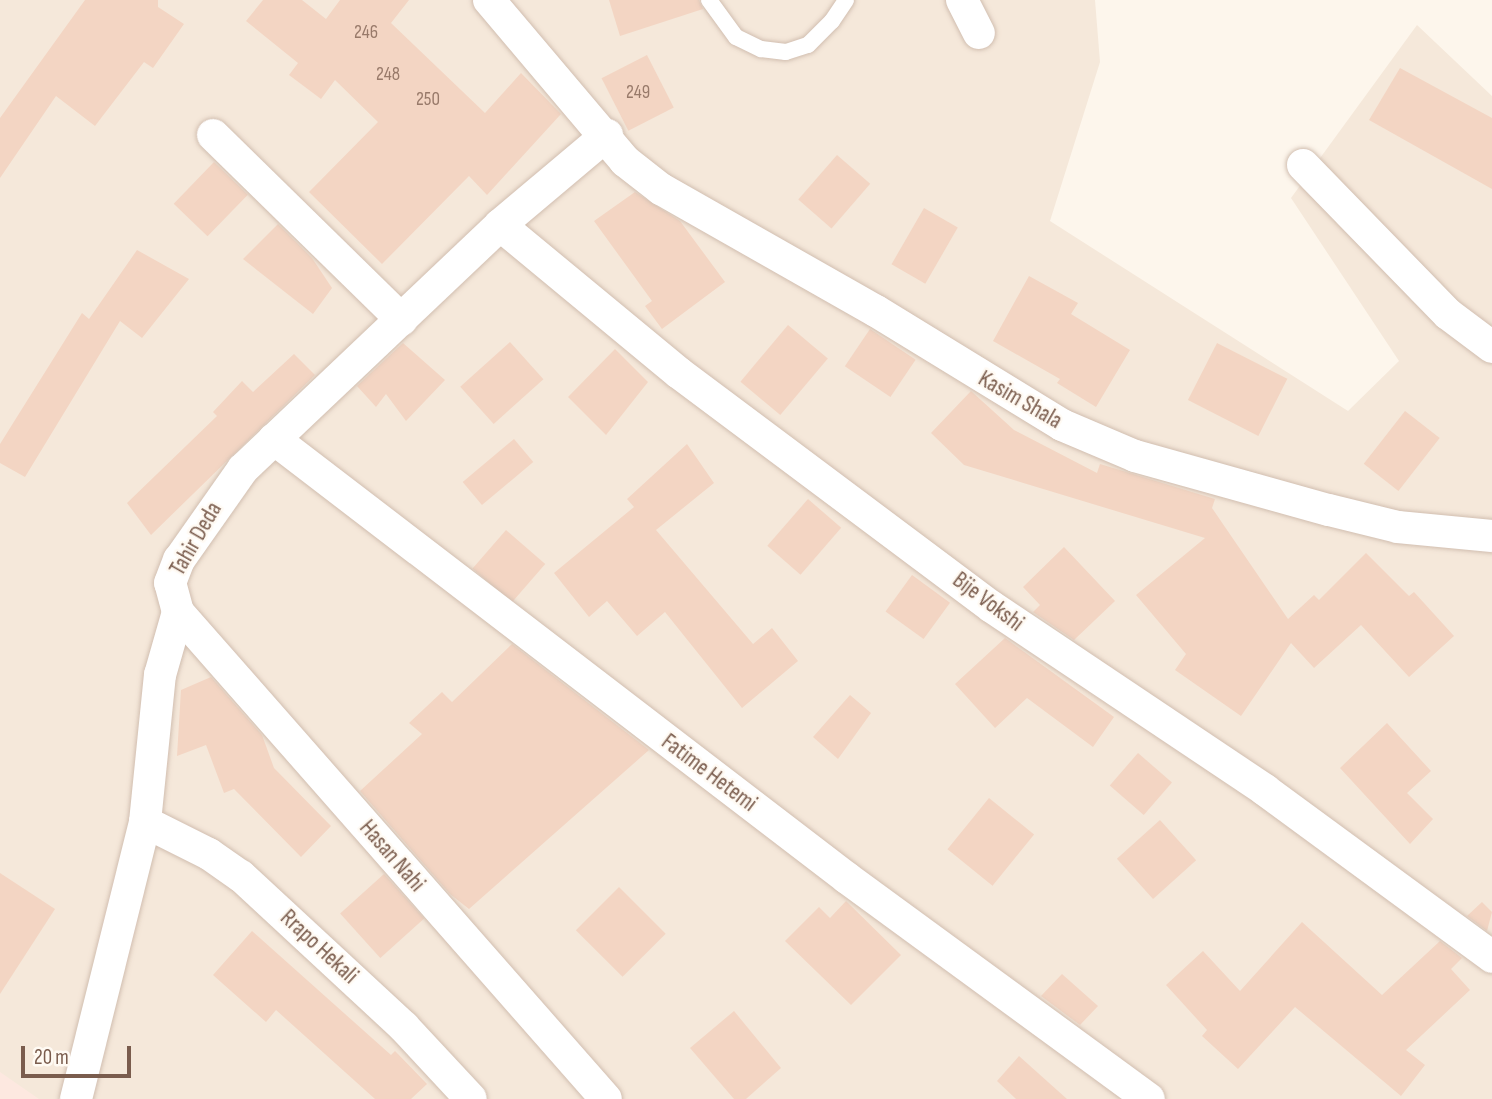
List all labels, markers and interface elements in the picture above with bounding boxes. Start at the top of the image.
house number: 246 [354,22,378,44]
house number: 248 [376,64,400,86]
house number: 249 [626,82,650,104]
house number: 250 [416,89,440,111]
street label: Kasim Shala [973,365,1067,435]
street label: Tahir Deda [164,497,228,581]
street label: Bije Vokshi [947,566,1029,638]
street label: Fatime Hetemi [656,728,762,818]
street label: Hasan Nahi [353,815,431,897]
street label: Rrapo Hekali [274,904,364,990]
scale bar [24,1032,135,1076]
text: 20 m [34,1045,69,1070]

